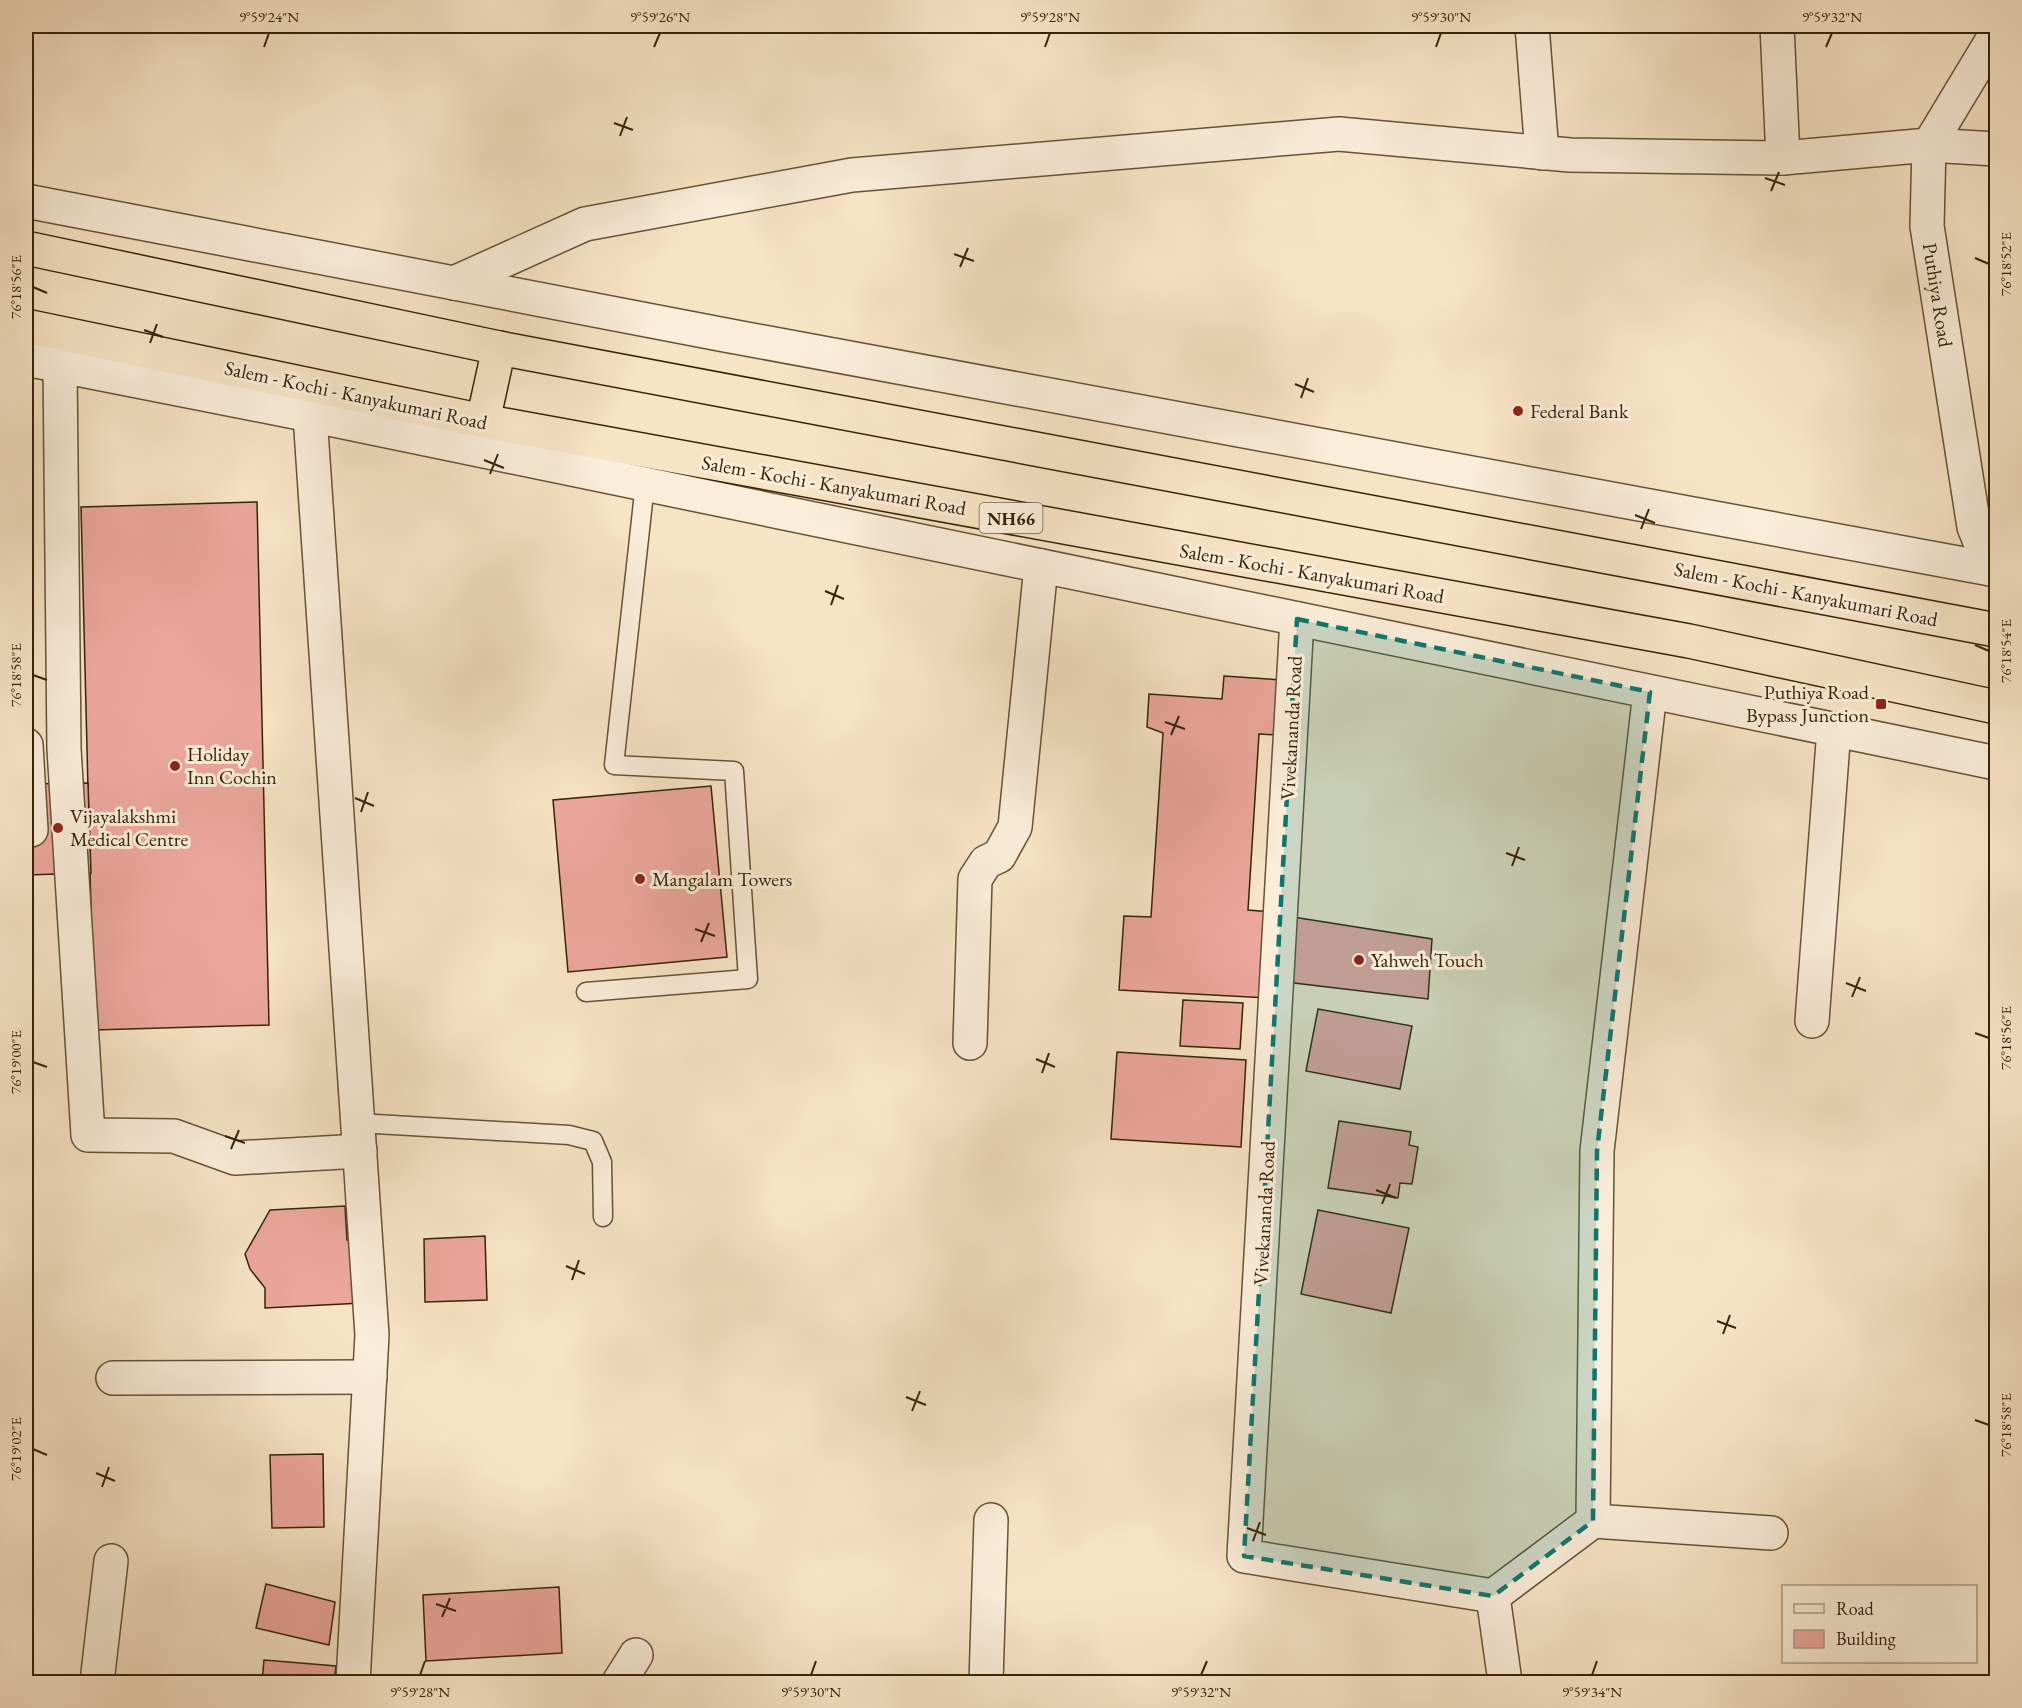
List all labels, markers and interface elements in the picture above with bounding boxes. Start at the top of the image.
text: 9°59'24"N [239,7,299,26]
text: 9°59'26"N [630,7,690,26]
text: 9°59'28"N [1020,7,1080,26]
text: 9°59'30"N [1411,7,1471,26]
text: 9°59'32"N [1802,7,1862,26]
text: 76°18'52"E [1996,231,2015,296]
street label: Puthiya Road [1917,241,1959,350]
text: 76°18'56"E [6,254,25,319]
street label: Salem - Kochi - Kanyakumari Road [222,354,491,436]
place label: Federal Bank [1530,398,1629,424]
marker: Federal Bank [1511,404,1525,418]
street label: Salem - Kochi - Kanyakumari Road [700,449,969,521]
road number: NH66 [980,503,1042,533]
street label: Salem - Kochi - Kanyakumari Road [1178,537,1447,609]
street label: Salem - Kochi - Kanyakumari Road [1672,556,1941,632]
text: 76°18'54"E [1996,618,2015,683]
text: 76°18'58"E [6,642,25,707]
street label: Vivekananda Road [1274,654,1308,801]
place label: Puthiya Road Bypass Junction [1746,679,1870,728]
marker: Puthiya Road Bypass Junction [1874,697,1888,711]
place label: Holiday Inn Cochin [187,741,277,790]
marker: Holiday Inn Cochin [168,759,182,773]
place label: Vijayalakshmi Medical Centre [70,803,188,852]
marker: Vijayalakshmi Medical Centre [51,821,65,835]
place label: Mangalam Towers [652,866,792,892]
marker: Mangalam Towers [633,872,647,886]
place label: Yahweh Touch [1371,947,1484,973]
marker: Yahweh Touch [1352,953,1366,967]
text: 76°18'56"E [1996,1005,2015,1070]
text: 76°19'00"E [6,1029,25,1094]
street label: Vivekananda Road [1247,1139,1281,1286]
text: 76°18'58"E [1996,1392,2015,1457]
text: 76°19'02"E [6,1416,25,1481]
legend [1782,1585,1977,1663]
text: Road [1836,1597,1875,1620]
text: Building [1836,1627,1896,1650]
text: 9°59'28"N [390,1682,450,1701]
text: 9°59'30"N [781,1682,841,1701]
text: 9°59'32"N [1171,1682,1231,1701]
text: 9°59'34"N [1562,1682,1622,1701]

